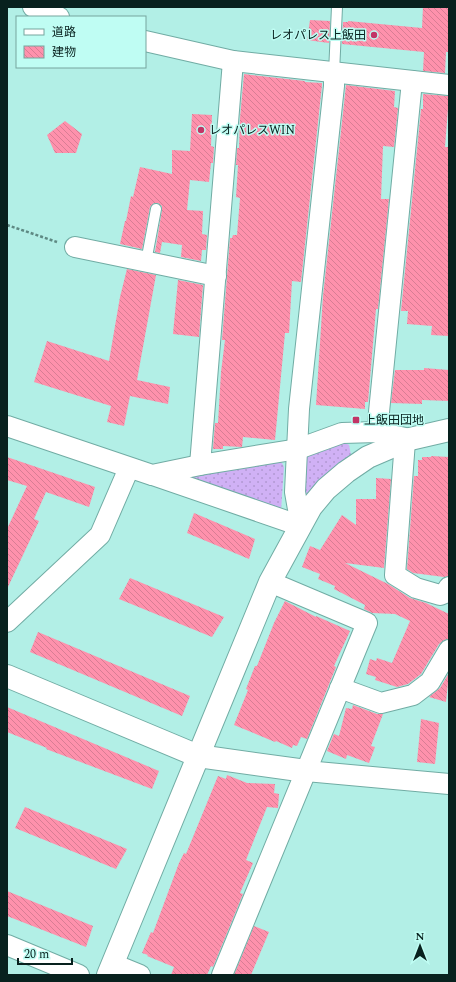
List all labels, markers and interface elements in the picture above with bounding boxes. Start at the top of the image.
legend [16,16,146,68]
text: 道路 [52,23,76,42]
place label: レオパレス上飯田 [270,26,366,45]
marker: レオパレス上飯田 [369,30,379,40]
text: 建物 [52,43,76,62]
place label: レオパレスWIN [209,121,295,140]
marker: レオパレスWIN [196,125,206,135]
place label: 上飯田団地 [364,411,424,430]
marker: 上飯田団地 [351,415,361,425]
north arrow [400,926,440,966]
text: N [416,928,425,945]
scale bar [18,940,72,966]
text: 20 m [24,945,49,964]

